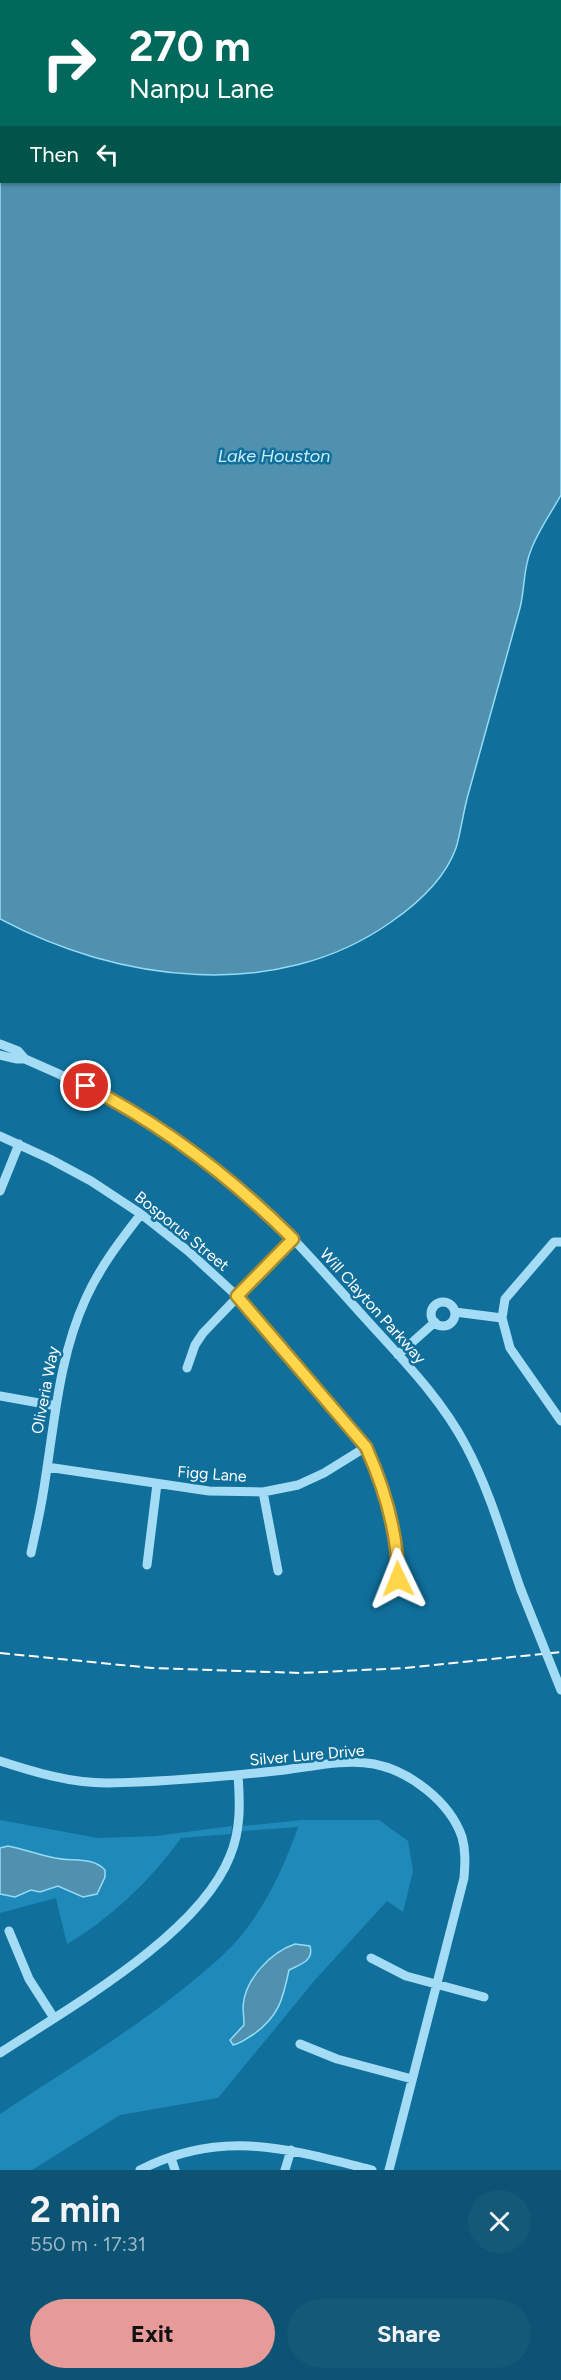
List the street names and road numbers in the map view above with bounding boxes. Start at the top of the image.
street label: Bosporus Street [131,1187,233,1275]
street label: Will Clayton Parkway [316,1244,430,1368]
street label: Oliveria Way [27,1344,63,1435]
street label: Figg Lane [177,1462,247,1486]
street label: Silver Lure Drive [249,1740,366,1770]

